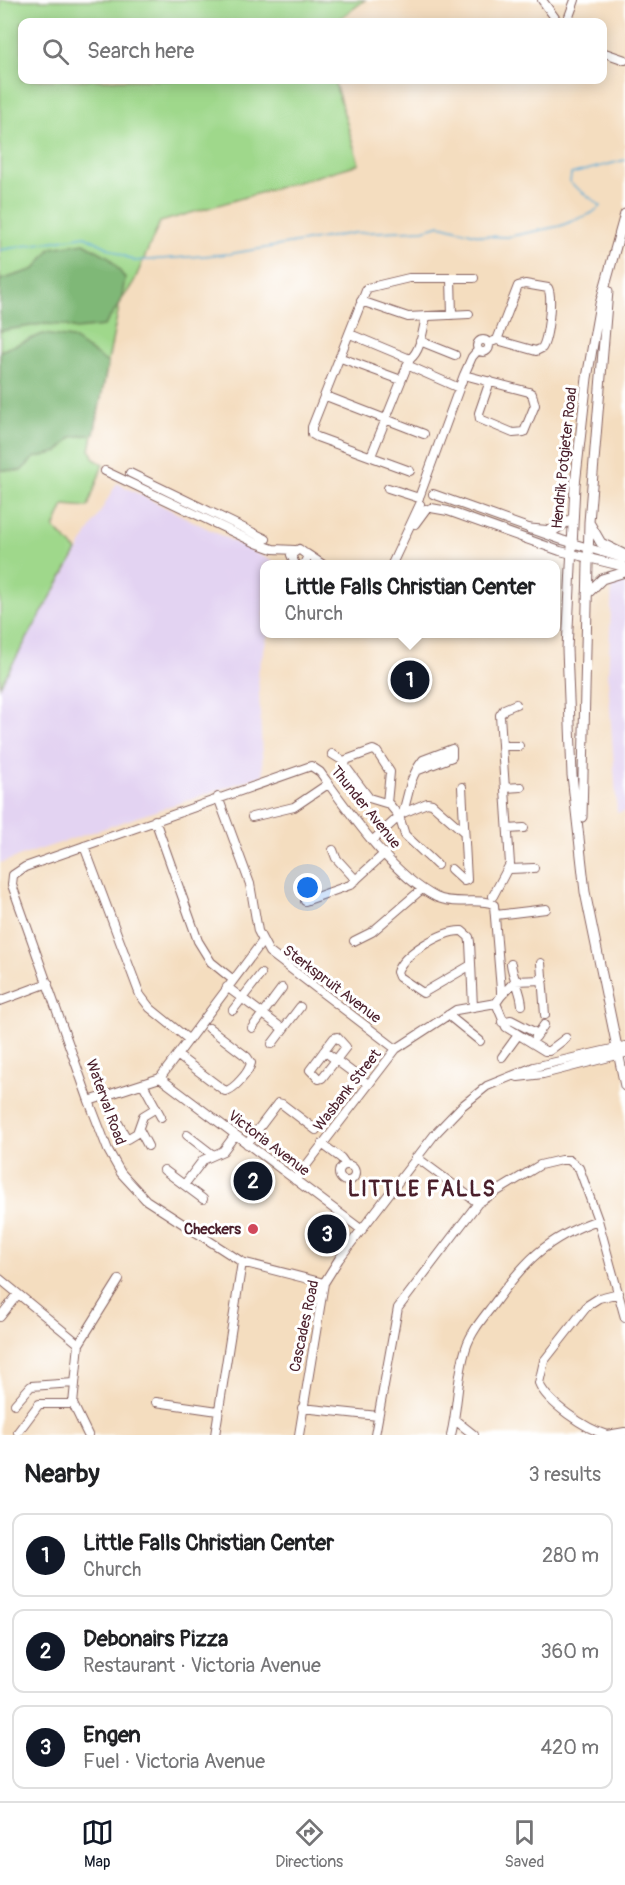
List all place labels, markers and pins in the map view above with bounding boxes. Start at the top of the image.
pin: 1 [390,658,430,702]
pin: 2 [234,1158,272,1204]
pin: 3 [308,1212,346,1256]
place label: Checkers [184,1220,241,1239]
marker: Checkers [246,1222,260,1236]

